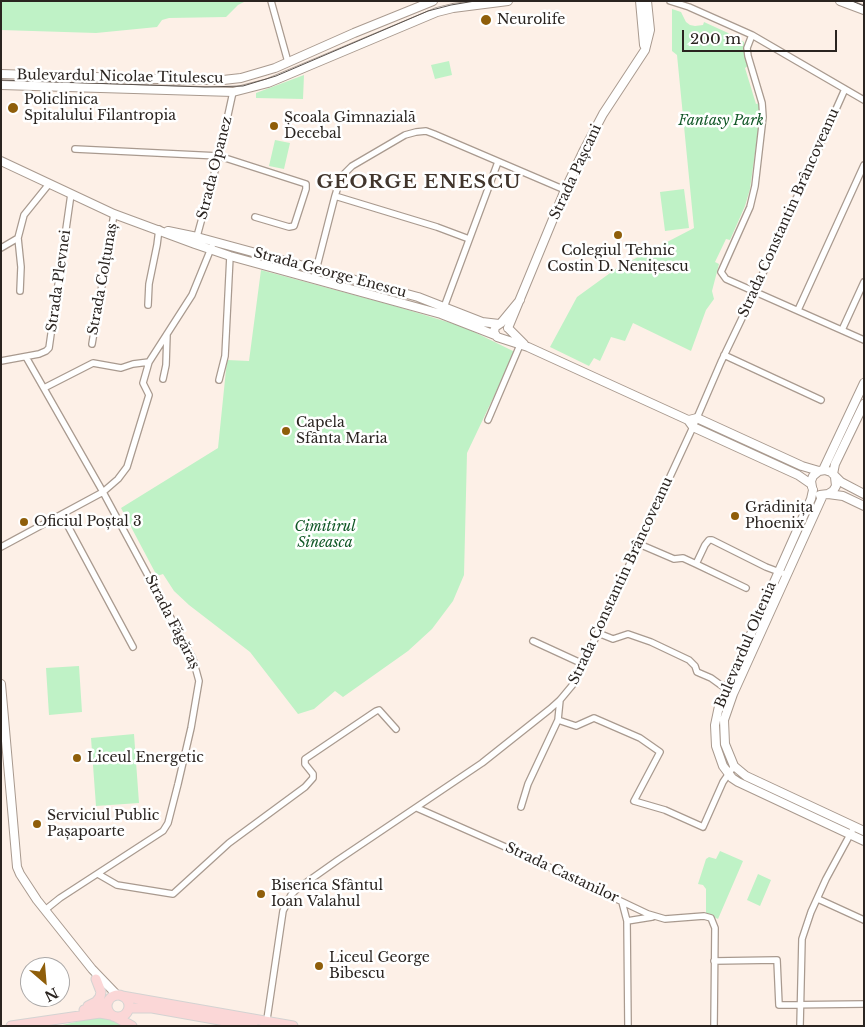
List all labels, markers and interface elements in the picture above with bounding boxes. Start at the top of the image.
place label: Neurolife [497,12,565,28]
marker: Neurolife [479,13,493,27]
scale bar [685,20,840,52]
text: 200 m [690,29,741,48]
street label: Bulevardul Nicolae Titulescu [16,67,224,87]
place label: Policlinica Spitalului Filantropia [24,92,176,124]
marker: Policlinica Spitalului Filantropia [6,101,20,115]
street label: Strada Constantin Brâncoveanu [735,106,843,320]
place label: Școala Gimnazială Decebal [284,110,416,142]
park label: Fantasy Park [678,113,764,129]
street label: Strada Opanez [194,115,236,221]
marker: Școala Gimnazială Decebal [268,120,280,132]
street label: Strada Pașcani [547,122,605,222]
district label: GEORGE ENESCU [315,172,523,194]
street label: Strada Colțunaș [85,222,121,336]
street label: Strada Plevnei [44,229,74,333]
marker: Colegiul Tehnic Costin D. Nenițescu [612,229,624,241]
place label: Colegiul Tehnic Costin D. Nenițescu [547,243,689,276]
street label: Strada George Enescu [252,245,408,301]
place label: Capela Sfânta Maria [296,415,387,448]
marker: Capela Sfânta Maria [280,425,292,437]
street label: Strada Constantin Brâncoveanu [565,475,677,687]
place label: Grădinița Phoenix [745,500,813,532]
marker: Grădinița Phoenix [729,510,741,522]
place label: Oficiul Poștal 3 [34,514,142,530]
marker: Oficiul Poștal 3 [18,516,30,528]
park label: Cimitirul Sineasca [294,519,356,552]
street label: Strada Făgăraș [141,572,203,672]
street label: Bulevardul Oltenia [712,579,780,711]
place label: Liceul Energetic [87,750,204,766]
marker: Liceul Energetic [71,752,83,764]
place label: Serviciul Public Pașapoarte [47,808,159,840]
marker: Serviciul Public Pașapoarte [31,818,43,830]
street label: Strada Castanilor [503,839,621,907]
place label: Biserica Sfântul Ioan Valahul [271,878,383,910]
marker: Biserica Sfântul Ioan Valahul [255,888,267,900]
place label: Liceul George Bibescu [329,950,430,982]
north arrow [20,957,70,1007]
marker: Liceul George Bibescu [313,960,325,972]
text: N [41,983,61,1005]

